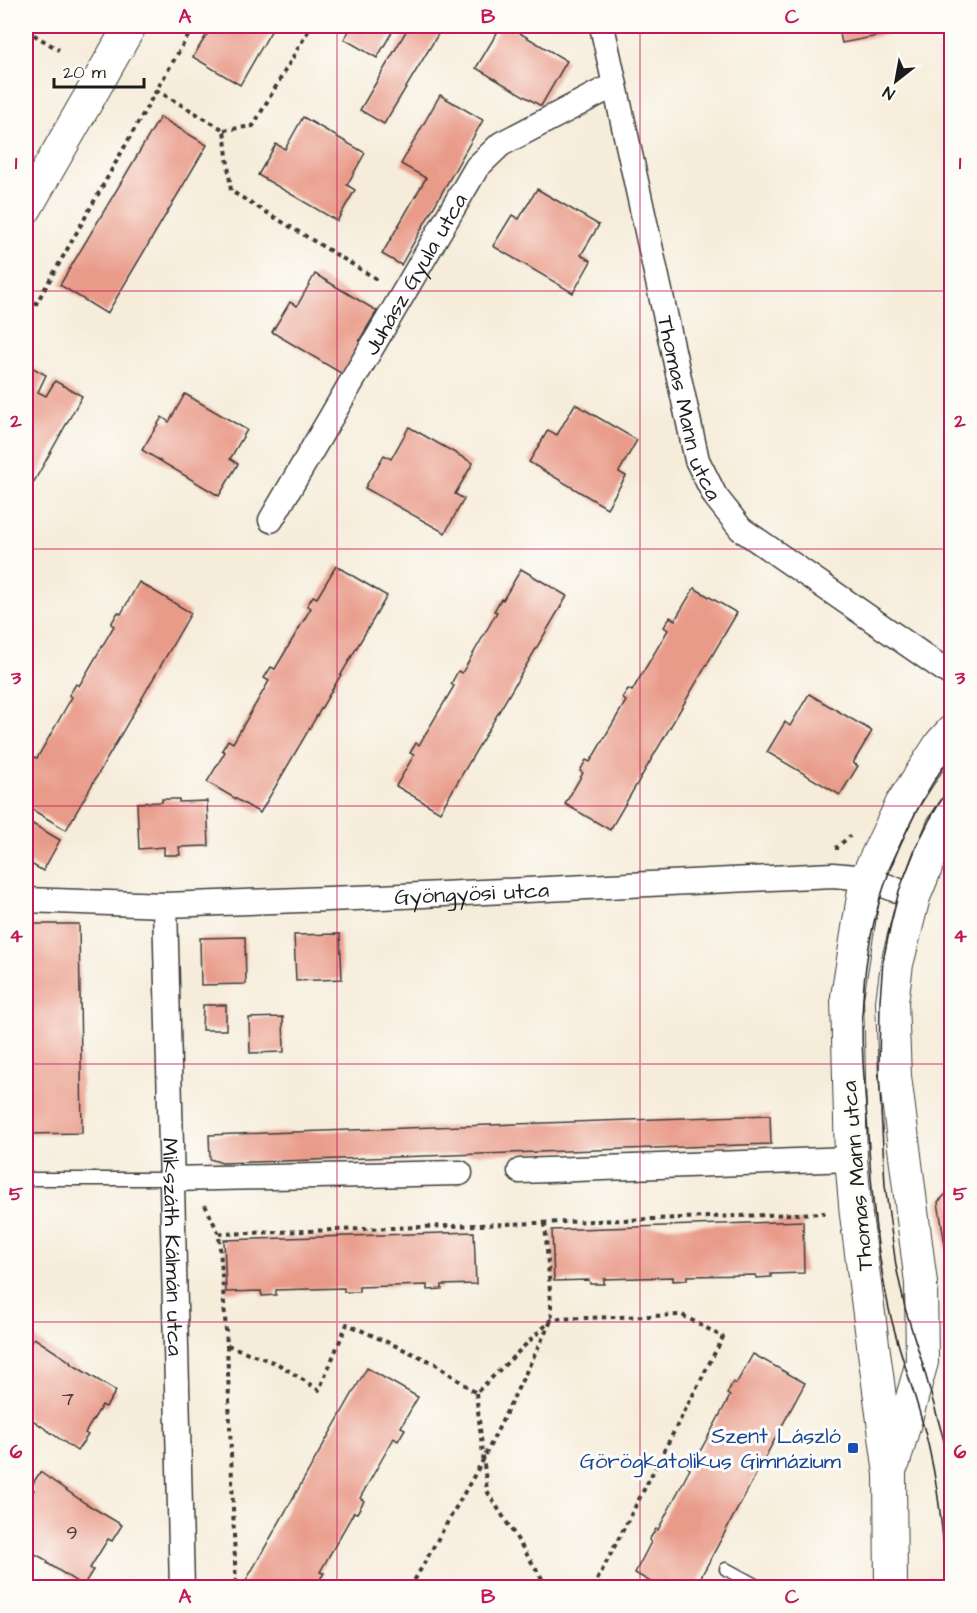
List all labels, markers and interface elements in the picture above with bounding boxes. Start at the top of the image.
text: A [179,3,192,31]
text: B [481,3,496,31]
text: C [785,3,800,31]
scale bar [54,51,144,89]
north arrow [866,51,926,111]
text: 20 m [63,60,106,85]
text: N [879,81,899,105]
text: 1 [15,149,18,177]
text: 1 [959,149,962,177]
street label: Juhász Gyula utca [356,188,475,361]
street label: Thomas Mann utca [649,313,729,506]
text: 2 [9,407,22,435]
text: 2 [953,407,966,435]
text: 3 [10,664,22,692]
text: 3 [954,664,966,692]
street label: Gyöngyösi utca [394,875,550,914]
text: 4 [9,922,23,950]
text: 4 [953,922,967,950]
street label: Thomas Mann utca [834,1080,881,1272]
street label: Mikszáth Kálmán utca [154,1137,190,1356]
text: 5 [9,1180,24,1208]
text: 5 [953,1180,968,1208]
house number: 7 [62,1385,74,1413]
place label: Szent László Görögkatolikus Gimnázium [580,1421,842,1478]
text: 6 [10,1438,23,1466]
text: 6 [954,1438,967,1466]
marker: Szent László Görögkatolikus Gimnázium [846,1441,860,1455]
house number: 9 [66,1519,78,1547]
text: A [179,1583,192,1611]
text: B [481,1583,496,1611]
text: C [785,1583,800,1611]

